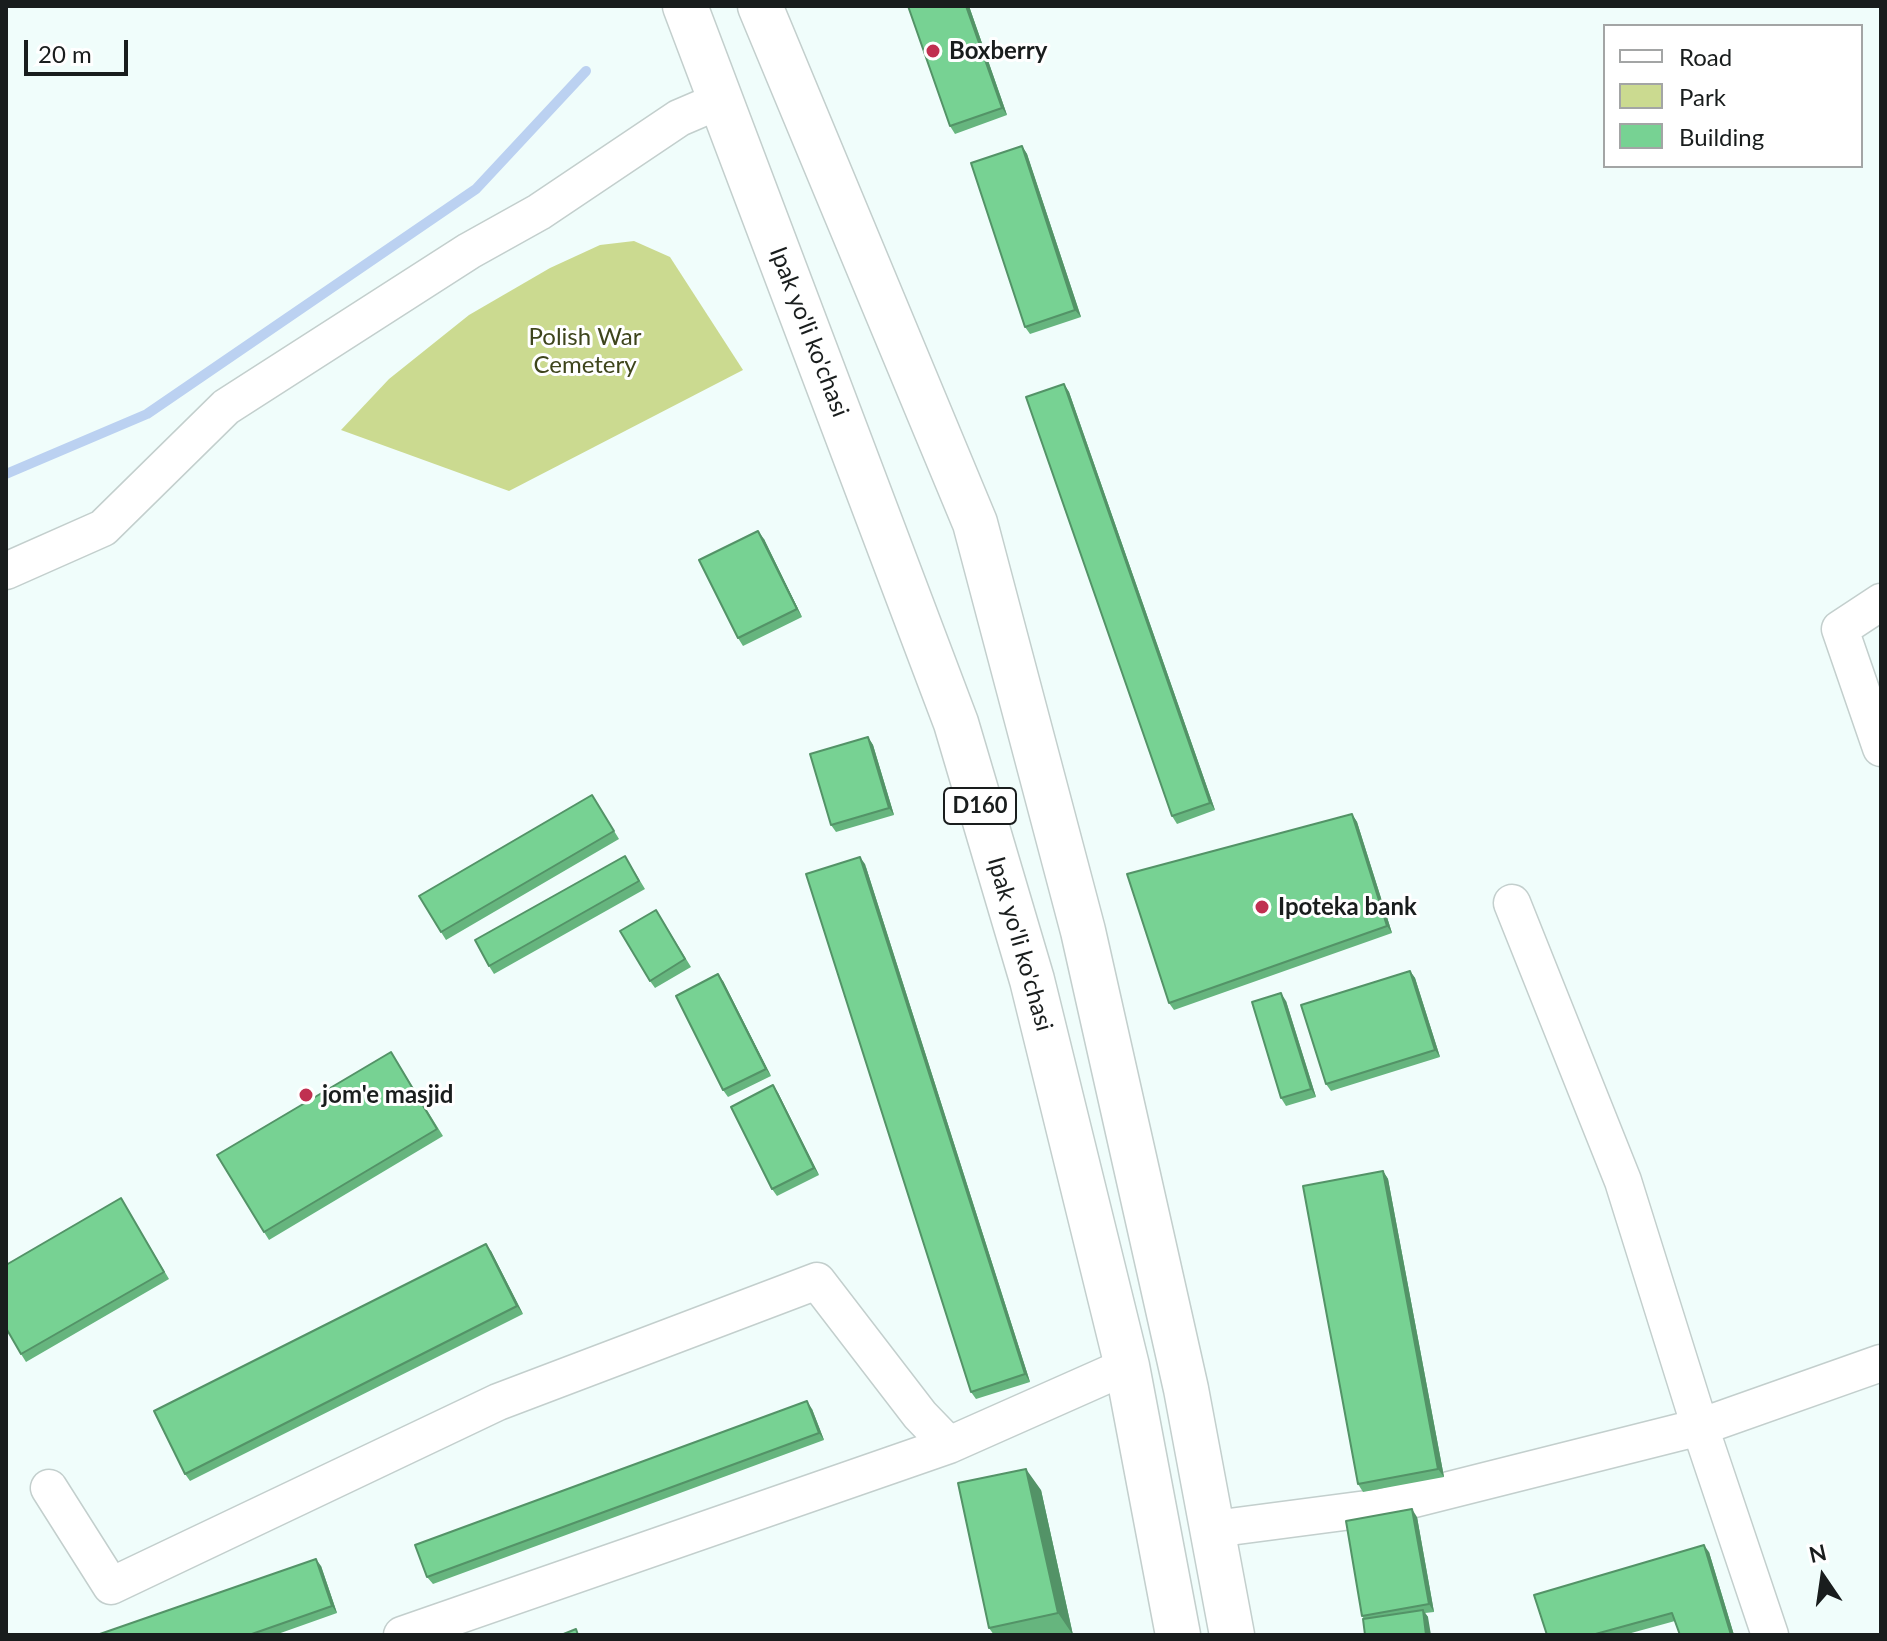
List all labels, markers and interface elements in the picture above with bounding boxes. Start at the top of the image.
scale bar [28,24,132,74]
legend [1603,24,1863,168]
place label: Boxberry [949,37,1047,65]
text: 20 m [38,39,92,68]
marker: Boxberry [924,42,942,60]
text: Road [1679,42,1732,71]
text: Park [1679,82,1726,111]
text: Building [1679,122,1764,151]
street label: Ipak yo'li ko'chasi [763,243,855,421]
park label: Polish War Cemetery [529,323,641,379]
road number: D160 [944,788,1016,824]
street label: Ipak yo'li ko'chasi [981,854,1059,1034]
place label: Ipoteka bank [1278,893,1417,921]
marker: Ipoteka bank [1253,898,1271,916]
place label: jom'e masjid [322,1081,453,1109]
marker: jom'e masjid [297,1086,315,1104]
north arrow [1783,1537,1863,1617]
text: N [1806,1538,1829,1568]

